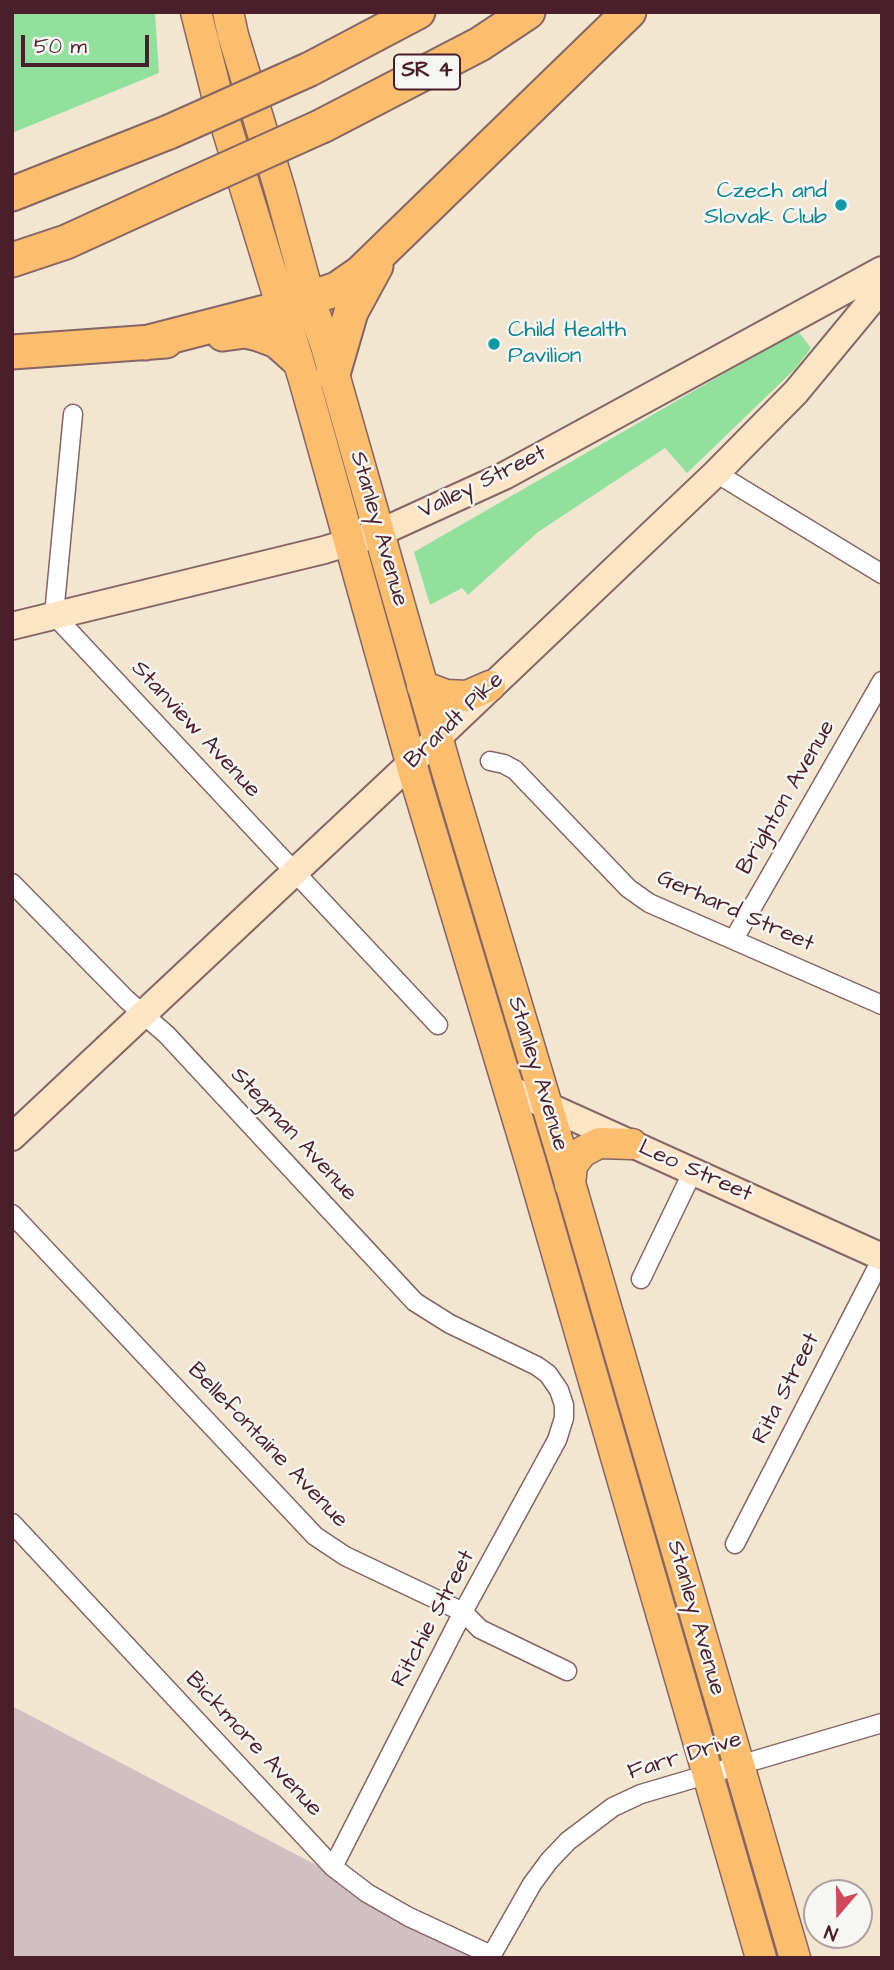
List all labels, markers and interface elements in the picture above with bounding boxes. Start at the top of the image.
scale bar [24,21,152,65]
text: 50 m [34,32,87,61]
road number: SR 4 [394,55,460,90]
place label: Czech and Slovak Club [704,178,827,232]
marker: Czech and Slovak Club [833,197,849,213]
place label: Child Health Pavilion [508,317,626,371]
marker: Child Health Pavilion [486,336,502,352]
street label: Valley Street [415,440,551,526]
street label: Stanley Avenue [343,448,413,610]
street label: Stanview Avenue [124,656,266,804]
street label: Brandt Pike [400,667,510,775]
street label: Brighton Avenue [732,716,842,880]
street label: Gerhard Street [652,865,818,959]
street label: Stanley Avenue [500,994,574,1154]
street label: Stegman Avenue [224,1062,362,1208]
street label: Leo Street [634,1135,756,1209]
street label: Rita Street [747,1329,827,1449]
street label: Bellefontaine Avenue [181,1358,353,1534]
street label: Stanley Avenue [660,1537,730,1699]
street label: Ritchie Street [386,1546,482,1692]
street label: Bickmore Avenue [179,1667,327,1823]
street label: Farr Drive [625,1727,745,1787]
north arrow [803,1879,873,1949]
text: N [821,1918,842,1947]

